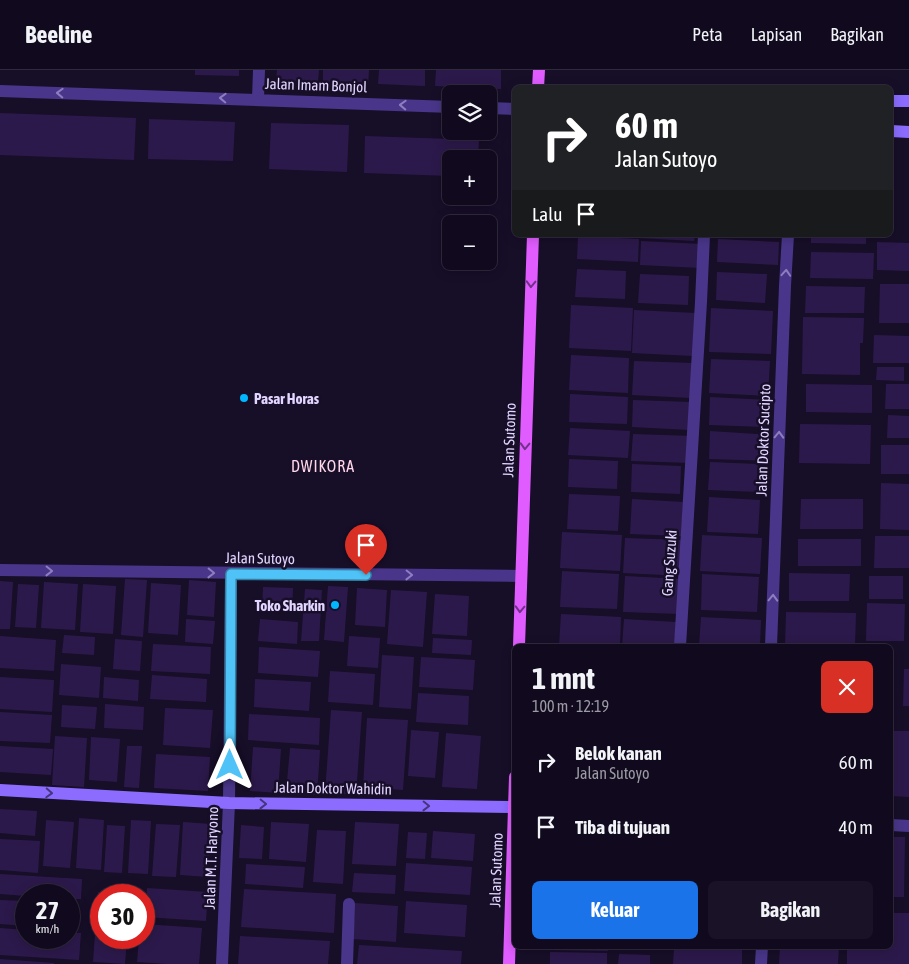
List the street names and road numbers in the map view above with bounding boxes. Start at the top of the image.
street label: Jalan Imam Bonjol [265,75,368,95]
street label: Jalan Doktor Sucipto [753,383,773,497]
street label: Jalan Sutomo [499,402,519,478]
street label: Gang Suzuki [658,529,680,597]
street label: Jalan Sutoyo [225,549,295,567]
street label: Jalan Doktor Wahidin [274,778,392,798]
street label: Jalan M.T. Haryono [201,806,221,910]
street label: Jalan Sutomo [486,832,506,908]

